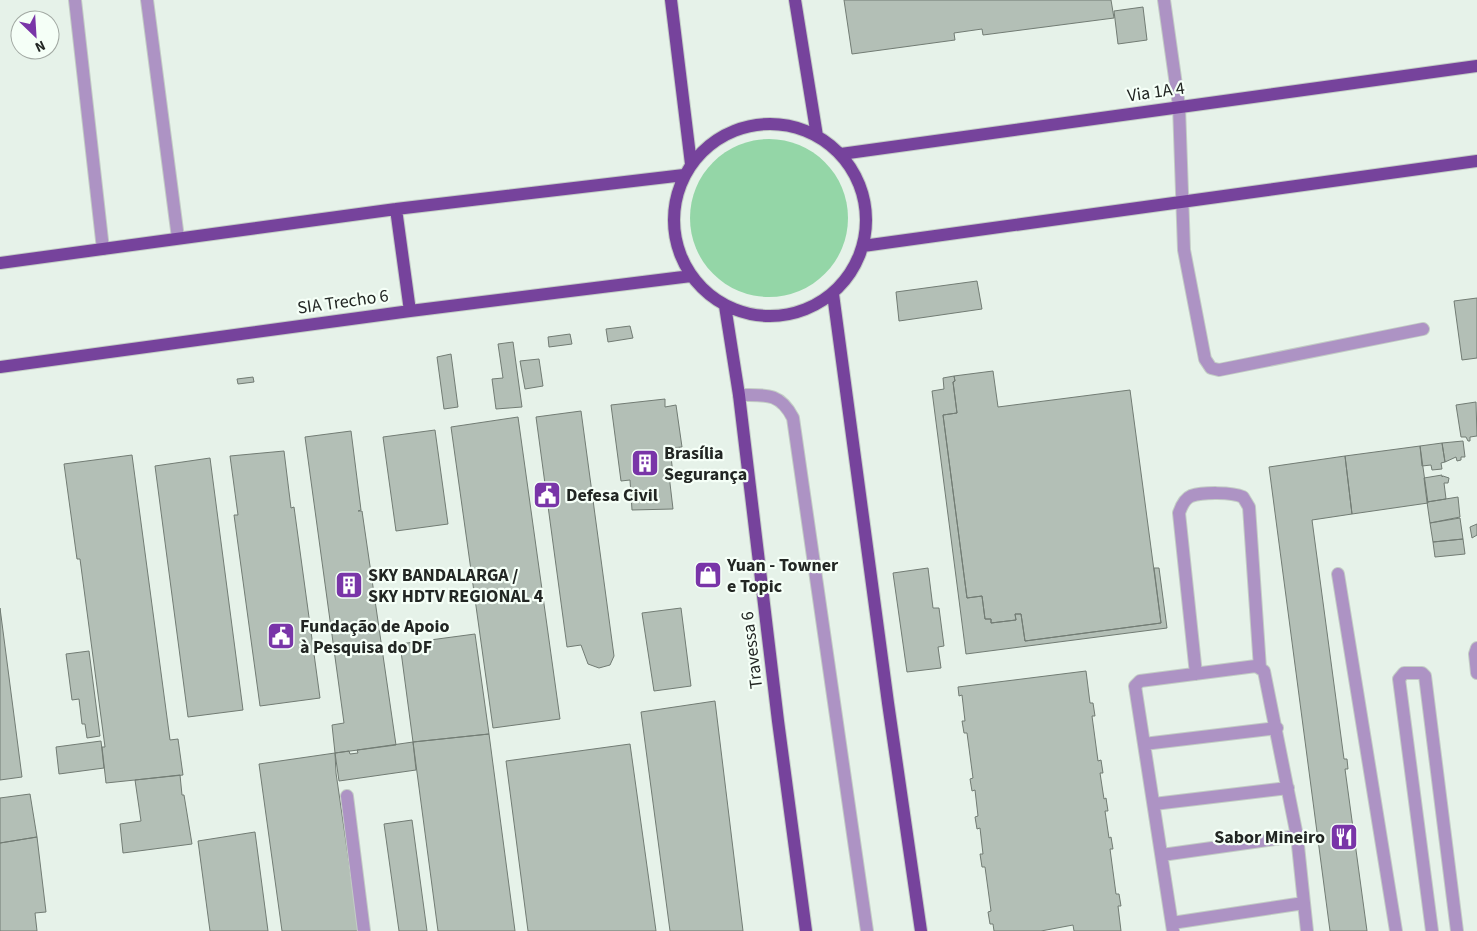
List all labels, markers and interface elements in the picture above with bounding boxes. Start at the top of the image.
north arrow [10,10,60,60]
text: N [32,35,49,57]
street label: Via 1A 4 [1126,76,1186,108]
street label: SIA Trecho 6 [296,283,390,321]
place label: Brasília Segurança [664,441,747,487]
building icon: Brasília Segurança [630,448,660,478]
public building icon: Defesa Civil [532,480,562,510]
place label: Defesa Civil [566,483,658,508]
place label: Yuan - Towner e Topic [726,553,839,599]
shop icon: Yuan - Towner e Topic [693,560,723,590]
place label: SKY BANDALARGA / SKY HDTV REGIONAL 4 [368,563,544,609]
building icon: SKY BANDALARGA / SKY HDTV REGIONAL 4 [334,570,364,600]
street label: Travessa 6 [735,610,769,690]
place label: Fundação de Apoio à Pesquisa do DF [300,614,450,660]
public building icon: Fundação de Apoio à Pesquisa do DF [266,621,296,651]
restaurant icon: Sabor Mineiro [1329,822,1359,852]
place label: Sabor Mineiro [1214,825,1325,850]

